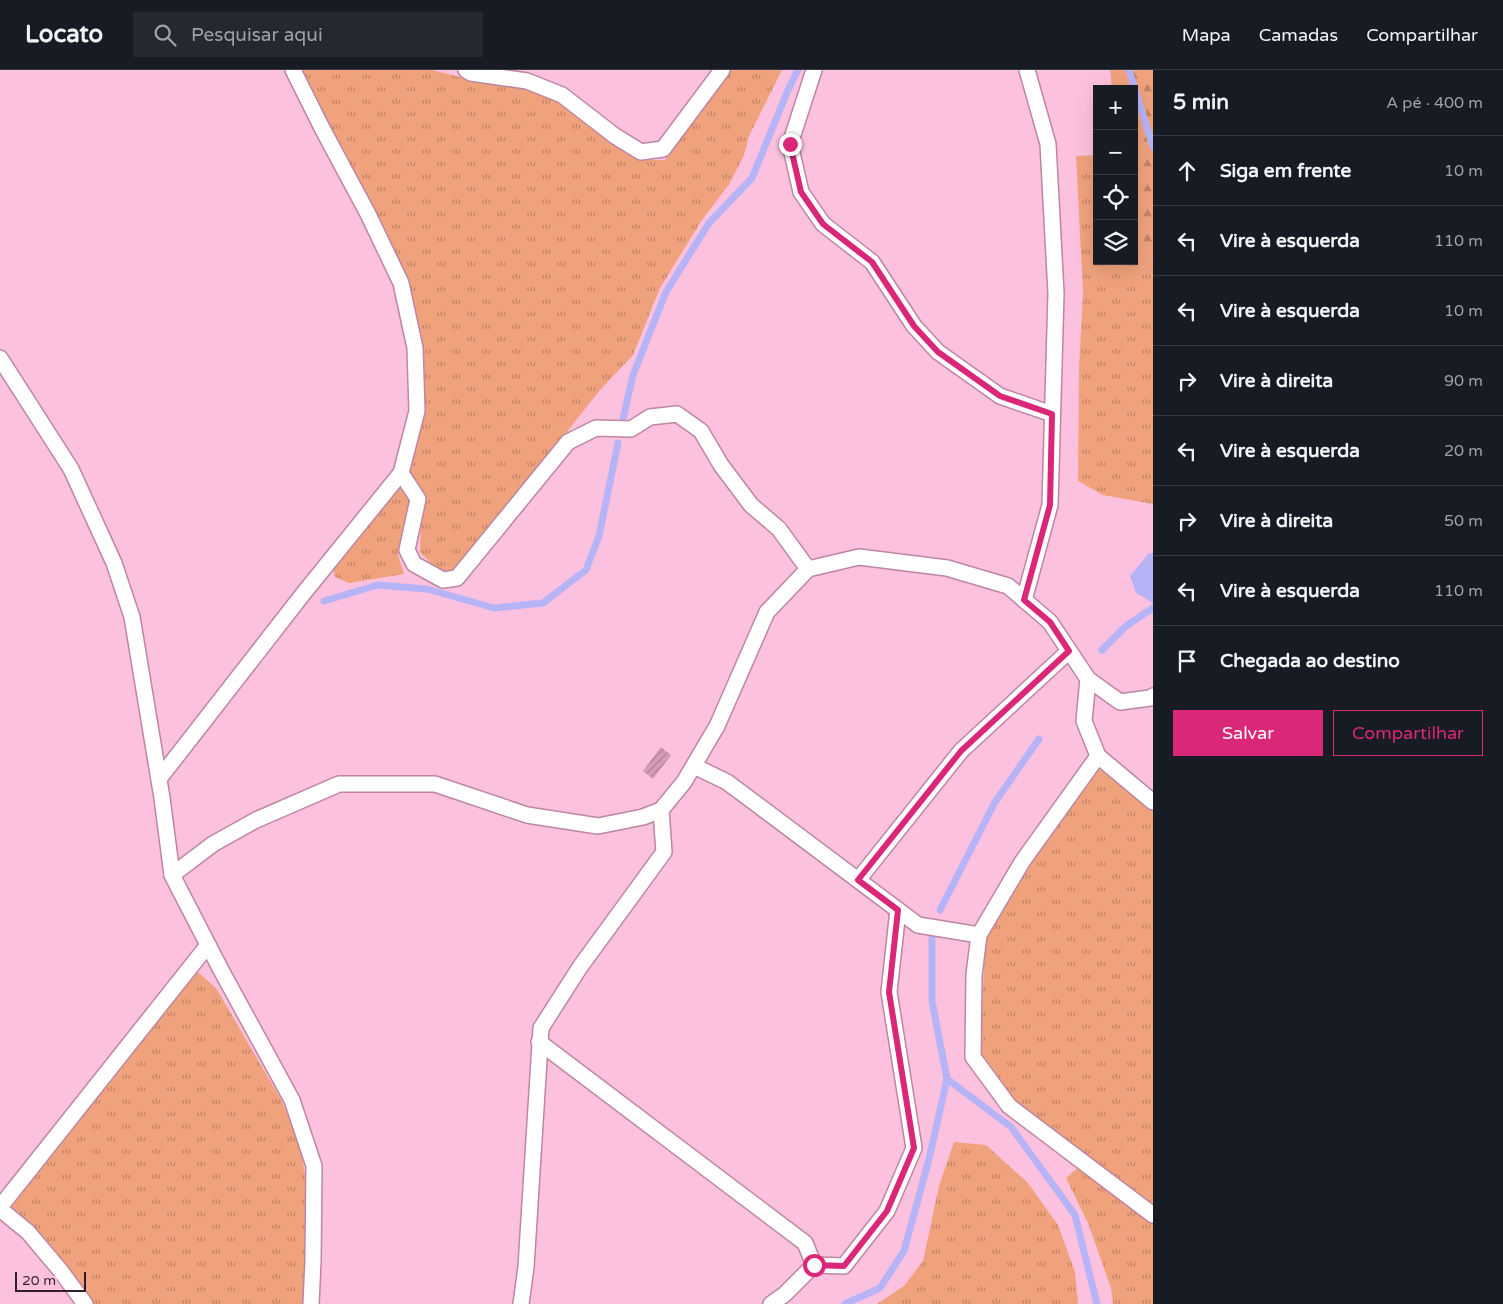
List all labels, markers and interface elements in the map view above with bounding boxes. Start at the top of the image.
search box [133,12,483,57]
text: Locato [25,20,103,49]
icon: search [151,21,179,49]
text: Pesquisar aqui [191,24,323,46]
text: Mapa [1182,24,1231,46]
text: Camadas [1259,24,1338,46]
text: Compartilhar [1366,24,1478,46]
map controls [1093,85,1138,265]
button: + [1093,85,1138,130]
text: 5 min [1173,90,1229,115]
text: A pé · 400 m [1386,93,1483,113]
button: − [1093,130,1138,175]
route end [779,133,802,156]
icon: ahead [1173,157,1201,185]
text: Siga em frente [1220,160,1351,182]
text: 10 m [1444,161,1483,181]
button: locate [1093,175,1138,220]
button: layers [1093,220,1138,265]
icon: left [1173,227,1201,255]
text: Vire à esquerda [1220,230,1360,252]
text: 110 m [1434,231,1483,251]
icon: left [1173,297,1201,325]
text: Vire à esquerda [1220,300,1360,322]
text: 10 m [1444,301,1483,321]
icon: right [1173,367,1201,395]
text: Vire à direita [1220,370,1333,392]
text: 90 m [1444,371,1483,391]
icon: left [1173,437,1201,465]
text: Vire à esquerda [1220,440,1360,462]
text: 20 m [1444,441,1483,461]
icon: right [1173,507,1201,535]
text: Vire à direita [1220,510,1333,532]
text: 50 m [1444,511,1483,531]
icon: left [1173,577,1201,605]
text: Vire à esquerda [1220,580,1360,602]
text: 110 m [1434,581,1483,601]
icon: arrive [1173,647,1201,675]
text: Chegada ao destino [1220,650,1400,672]
button: Salvar [1173,710,1323,756]
button: Compartilhar [1333,710,1483,756]
route start [803,1254,826,1277]
scale bar [15,1269,86,1292]
text: 20 m [22,1272,56,1289]

